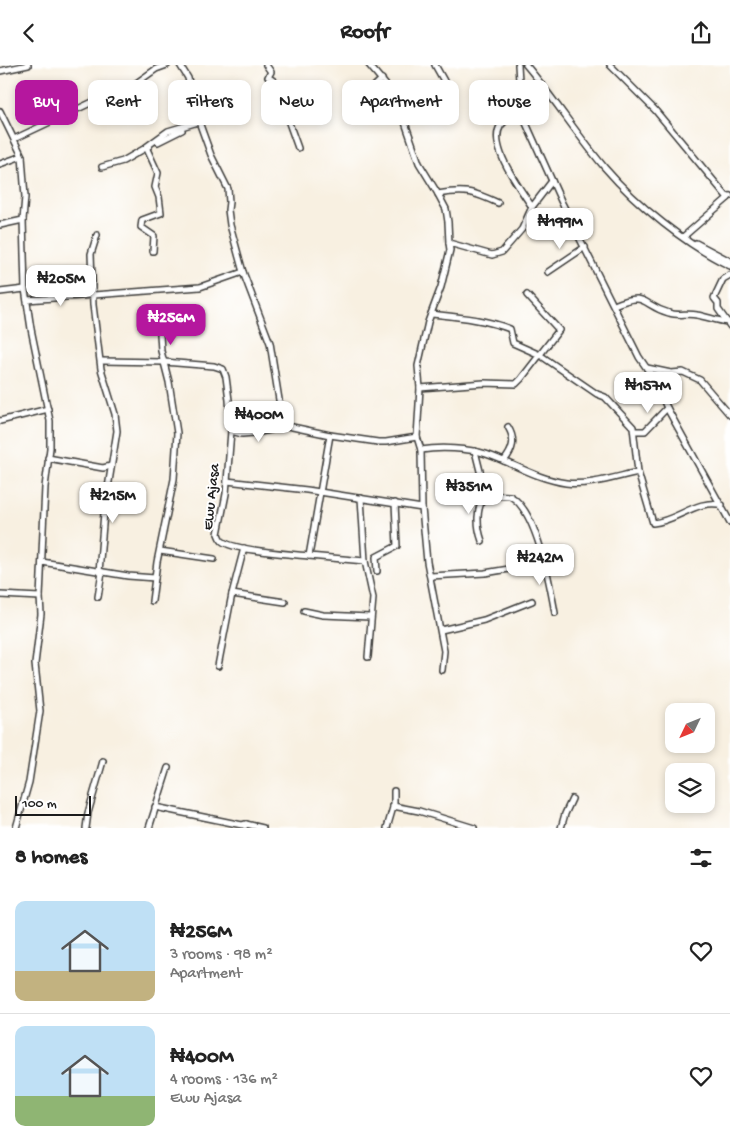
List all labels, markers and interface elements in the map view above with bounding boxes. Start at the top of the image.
icon: back [15,19,43,47]
icon: share [687,19,715,47]
text: Roofr [341,20,389,46]
chip: Buy [15,80,78,125]
chip: Rent [88,80,158,125]
chip: Filters [168,80,251,125]
chip: New [261,80,332,125]
chip: Apartment [342,80,459,125]
chip: House [469,80,549,125]
pin: ₦199M [525,207,595,250]
text: ₦199M [537,214,583,233]
pin: ₦205M [26,265,96,307]
text: ₦205M [37,271,85,290]
pin: ₦256M [136,303,206,346]
text: ₦256M [147,310,195,329]
pin: ₦157M [613,371,683,414]
text: ₦157M [625,378,671,397]
pin: ₦400M [224,401,294,443]
text: ₦400M [235,407,283,426]
street label: Ewu Ajasa [200,462,225,531]
pin: ₦351M [434,473,504,515]
text: ₦351M [446,479,492,498]
pin: ₦215M [78,481,148,524]
text: ₦215M [90,488,136,507]
pin: ₦242M [505,543,575,586]
text: ₦242M [517,550,563,569]
north arrow [665,703,715,753]
map controls [665,703,715,813]
button: layers [665,763,715,813]
scale bar [15,793,91,816]
text: 100 m [22,796,57,813]
icon: filters [687,844,715,872]
text: 8 homes [15,846,87,871]
icon: home [55,921,115,981]
text: ₦256M [170,921,232,946]
icon: heart [687,937,715,965]
text: 3 rooms · 98 m² [170,946,272,965]
text: Apartment [170,965,242,984]
icon: home [55,1046,115,1106]
text: ₦400M [170,1046,234,1071]
icon: heart [687,1062,715,1090]
text: 4 rooms · 136 m² [170,1071,278,1090]
text: Ewu Ajasa [170,1090,241,1109]

